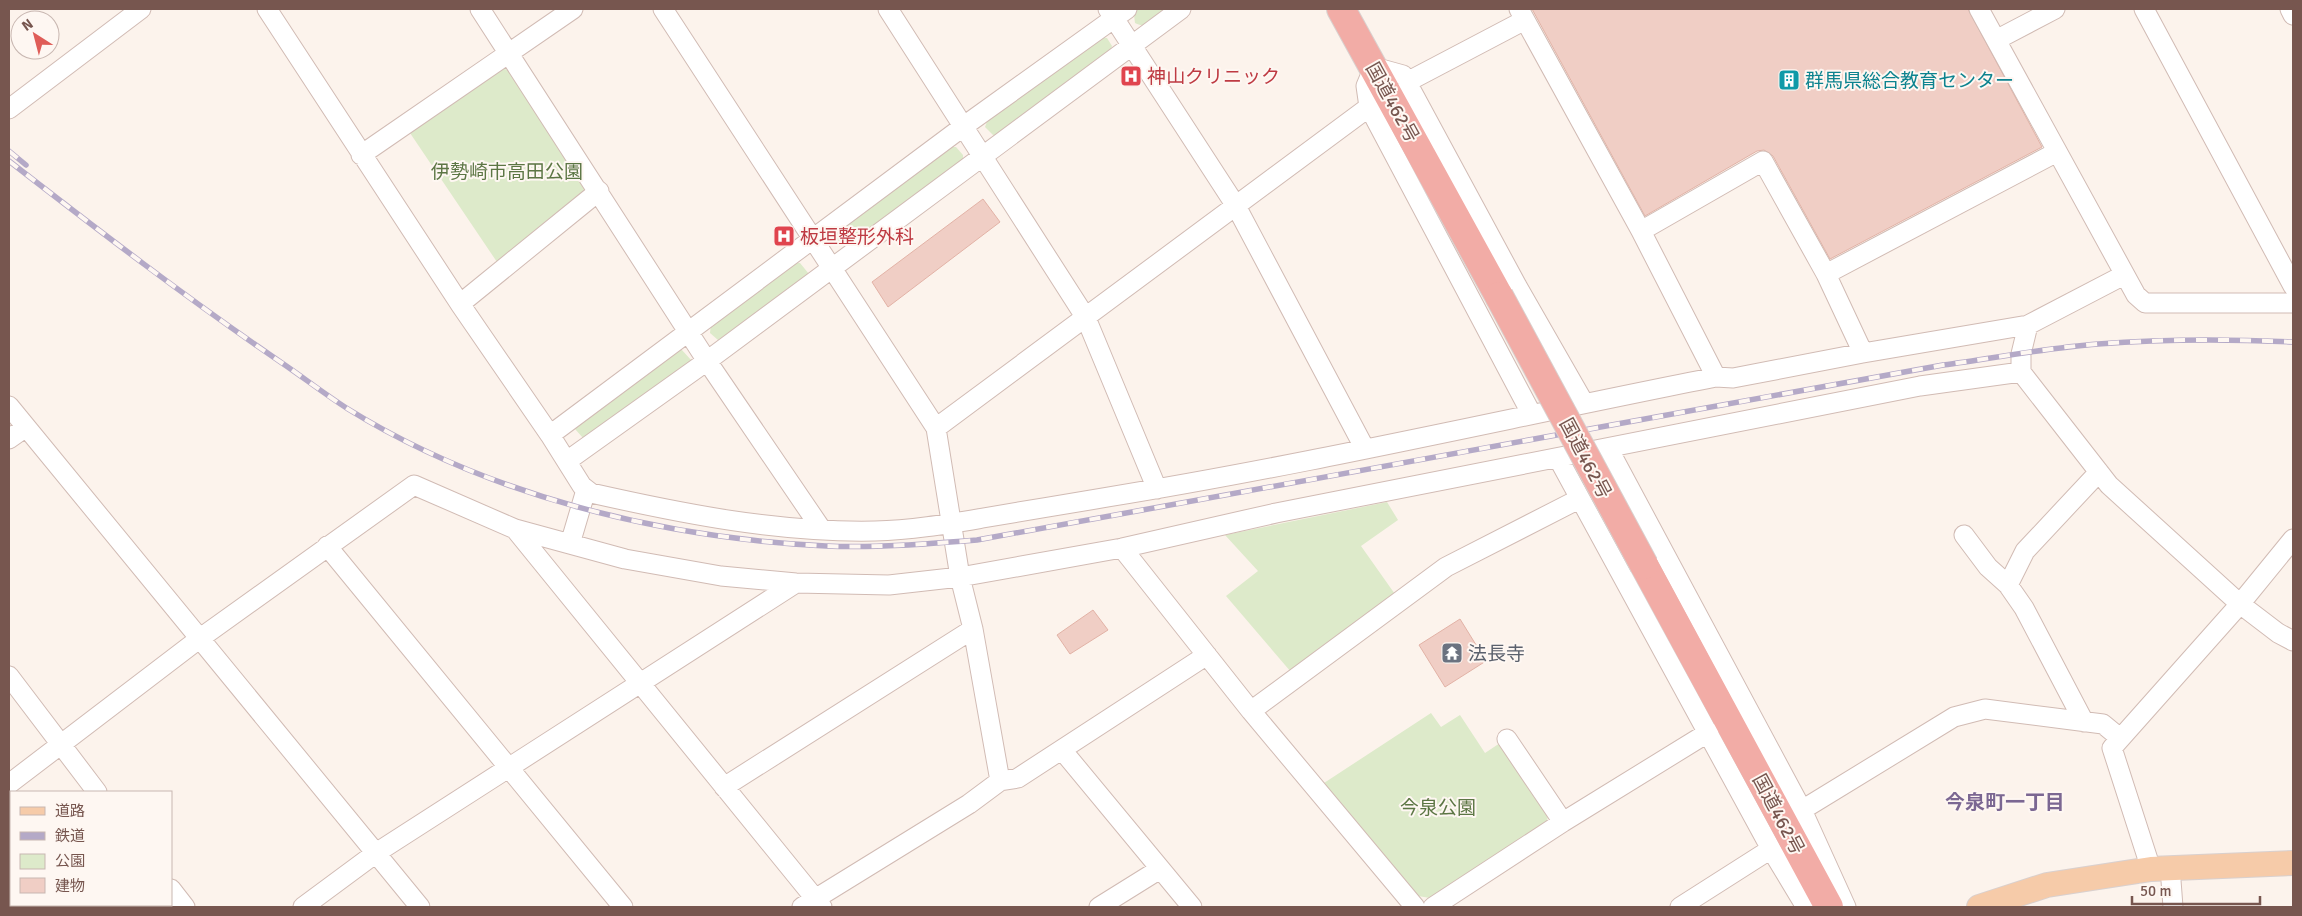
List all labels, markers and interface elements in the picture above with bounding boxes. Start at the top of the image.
north arrow [10,10,60,60]
text: N [19,15,37,35]
street label: 国道462号 [1360,58,1424,147]
hospital icon: 神山クリニック [1119,64,1143,88]
place label: 神山クリニック [1147,65,1280,89]
building icon: 群馬県総合教育センター [1777,68,1801,92]
place label: 群馬県総合教育センター [1805,69,2014,93]
park label: 伊勢崎市高田公園 [431,160,583,184]
hospital icon: 板垣整形外科 [772,224,796,248]
place label: 板垣整形外科 [800,225,914,249]
street label: 国道462号 [1554,414,1616,503]
temple icon: 法長寺 [1440,641,1464,665]
place label: 法長寺 [1468,642,1525,666]
street label: 国道462号 [1747,770,1809,859]
district label: 今泉町一丁目 [1945,790,2065,815]
legend [10,791,172,906]
park label: 今泉公園 [1400,796,1476,820]
text: 道路 [55,802,85,820]
text: 鉄道 [55,827,85,845]
text: 公園 [55,852,85,870]
scale bar [2132,874,2260,906]
text: 建物 [55,877,85,895]
text: 50 m [2140,882,2171,900]

